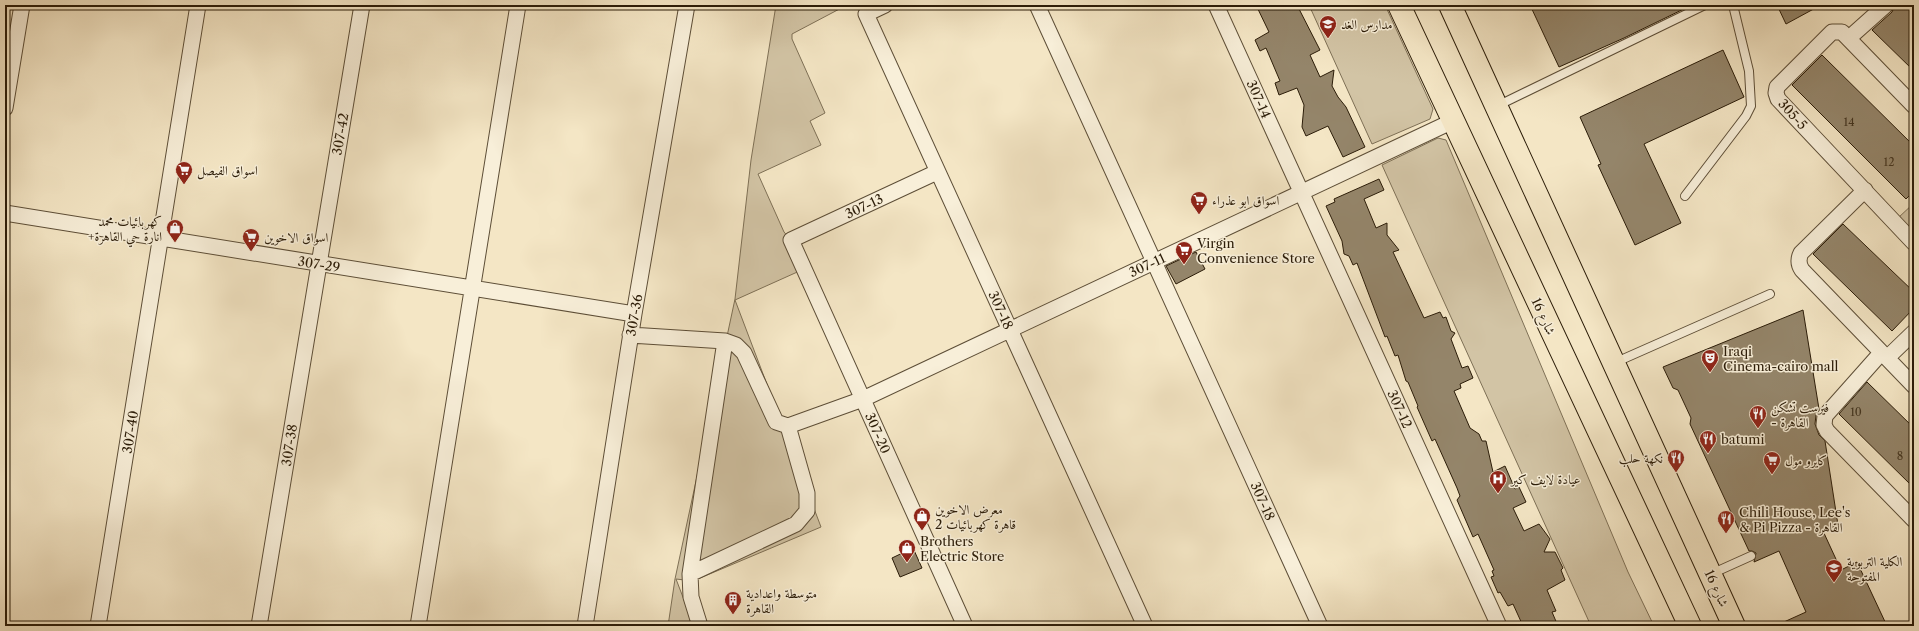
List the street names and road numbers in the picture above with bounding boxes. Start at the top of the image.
street label: 307-14 [1243,77,1275,121]
street label: 305-5 [1775,95,1811,133]
street label: 307-42 [328,112,352,156]
street label: 307-13 [843,190,885,222]
street label: 307-11 [1126,249,1168,280]
street label: 307-29 [297,253,341,275]
street label: 307-18 [985,288,1017,332]
street label: 307-36 [622,292,646,337]
street label: شارع 16 [1525,295,1560,339]
street label: 307-12 [1384,387,1416,431]
street label: 307-40 [119,409,141,455]
street label: 307-20 [862,410,894,456]
street label: 307-38 [278,423,300,467]
street label: 307-18 [1247,479,1279,523]
street label: شارع 16 [1698,567,1733,611]

